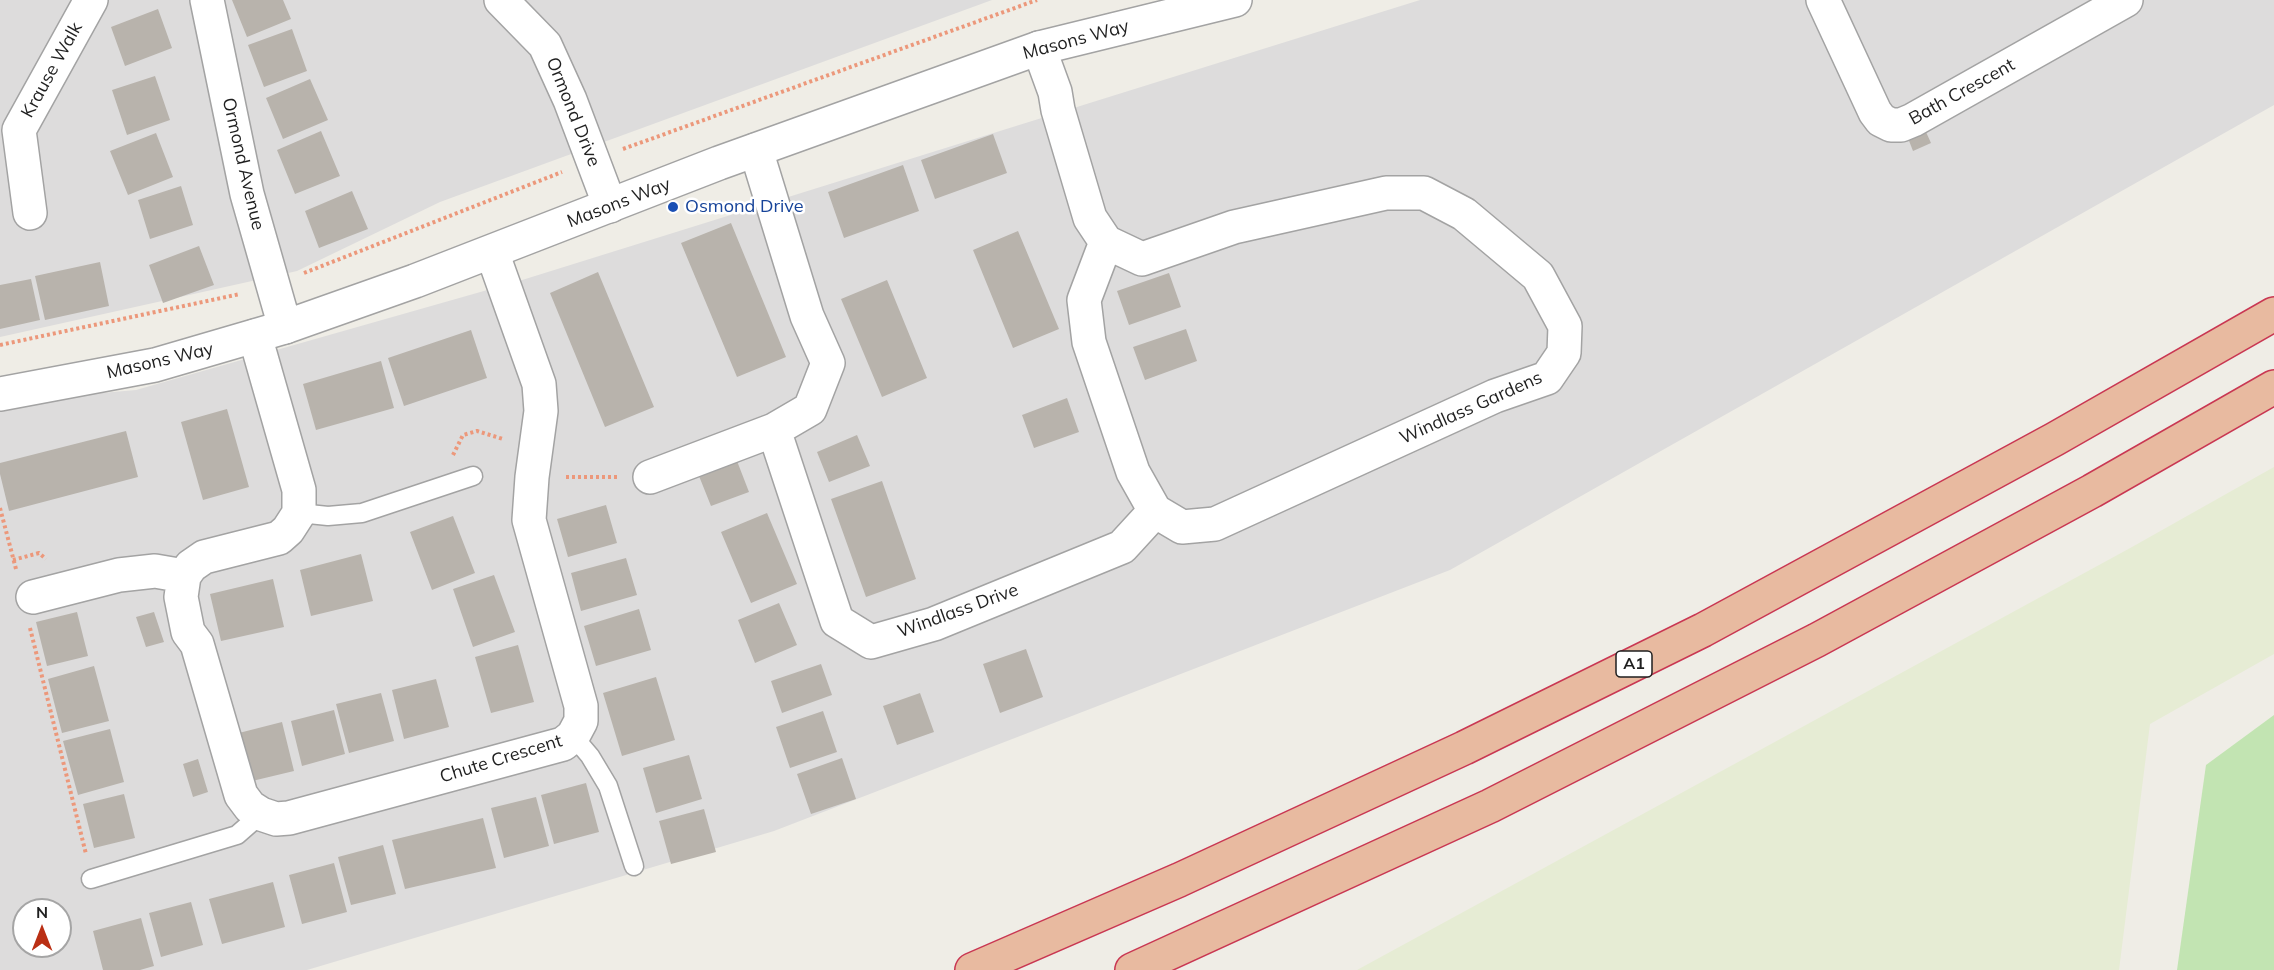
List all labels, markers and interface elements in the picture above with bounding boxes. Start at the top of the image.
street label: Masons Way [1021,15,1131,65]
street label: Krause Walk [17,18,87,122]
street label: Ormond Drive [541,54,605,170]
street label: Bath Crescent [1905,54,2019,130]
street label: Ormond Avenue [217,96,269,232]
street label: Masons Way [564,173,674,233]
place label: Osmond Drive [685,196,803,218]
marker: Osmond Drive [666,200,680,214]
street label: Masons Way [105,338,215,384]
street label: Windlass Gardens [1396,367,1546,449]
street label: Windlass Drive [895,579,1021,643]
road number: A1 [1616,651,1652,677]
street label: Chute Crescent [437,730,565,788]
north arrow [12,898,72,958]
text: N [36,902,48,922]

